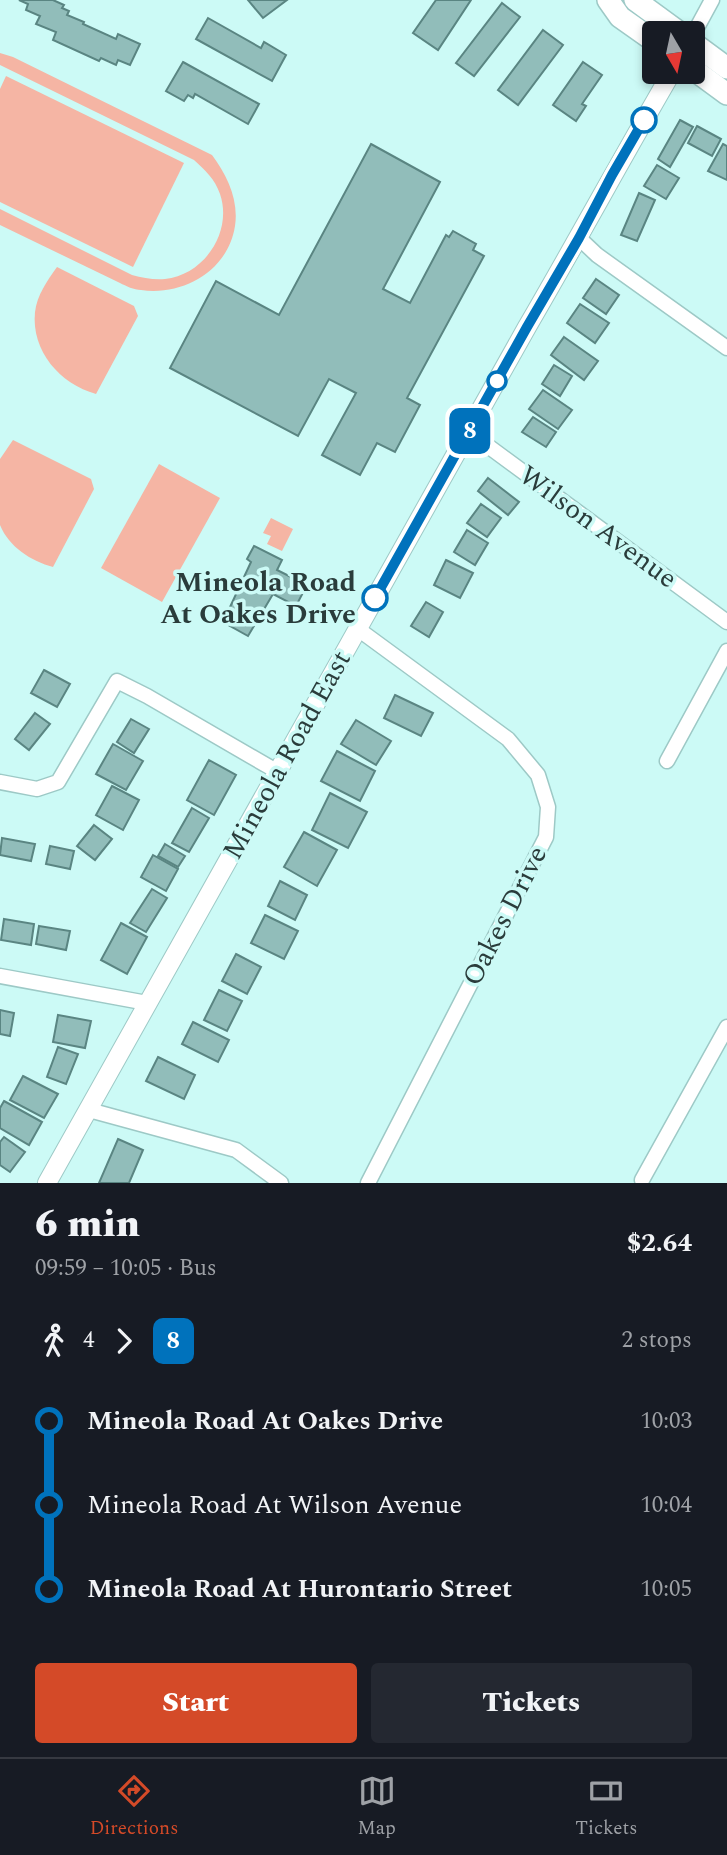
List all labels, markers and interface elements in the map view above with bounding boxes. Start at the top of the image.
north arrow [642,21,705,84]
map controls [642,21,705,84]
unlabelled marker [631,107,657,133]
unlabelled marker [487,371,507,391]
line badge: 8 [447,408,493,454]
text: 8 [463,413,477,449]
street label: Wilson Avenue [510,455,686,599]
place label: Mineola Road At Oakes Drive [160,561,356,636]
marker: Mineola Road At Oakes Drive [362,585,388,611]
street label: Mineola Road East [212,642,362,867]
street label: Oakes Drive [451,838,559,994]
text: 6 min [35,1196,140,1254]
text: $2.64 [627,1223,692,1263]
text: 09:59 – 10:05 · Bus [35,1251,217,1286]
icon: walk [35,1322,73,1360]
icon: forward [105,1322,143,1360]
text: 4 [83,1323,95,1358]
text: 8 [167,1323,180,1359]
text: 2 stops [622,1323,692,1358]
text: Mineola Road At Oakes Drive [87,1401,443,1441]
text: 10:03 [640,1404,692,1439]
text: Mineola Road At Wilson Avenue [87,1485,462,1525]
text: 10:04 [640,1488,692,1523]
text: Mineola Road At Hurontario Street [87,1569,512,1609]
text: 10:05 [640,1572,692,1607]
button: Start [35,1663,357,1743]
button: Tickets [371,1663,692,1743]
tab: Directions [90,1772,178,1843]
tab: Map [358,1772,396,1843]
tab: Tickets [575,1772,637,1843]

